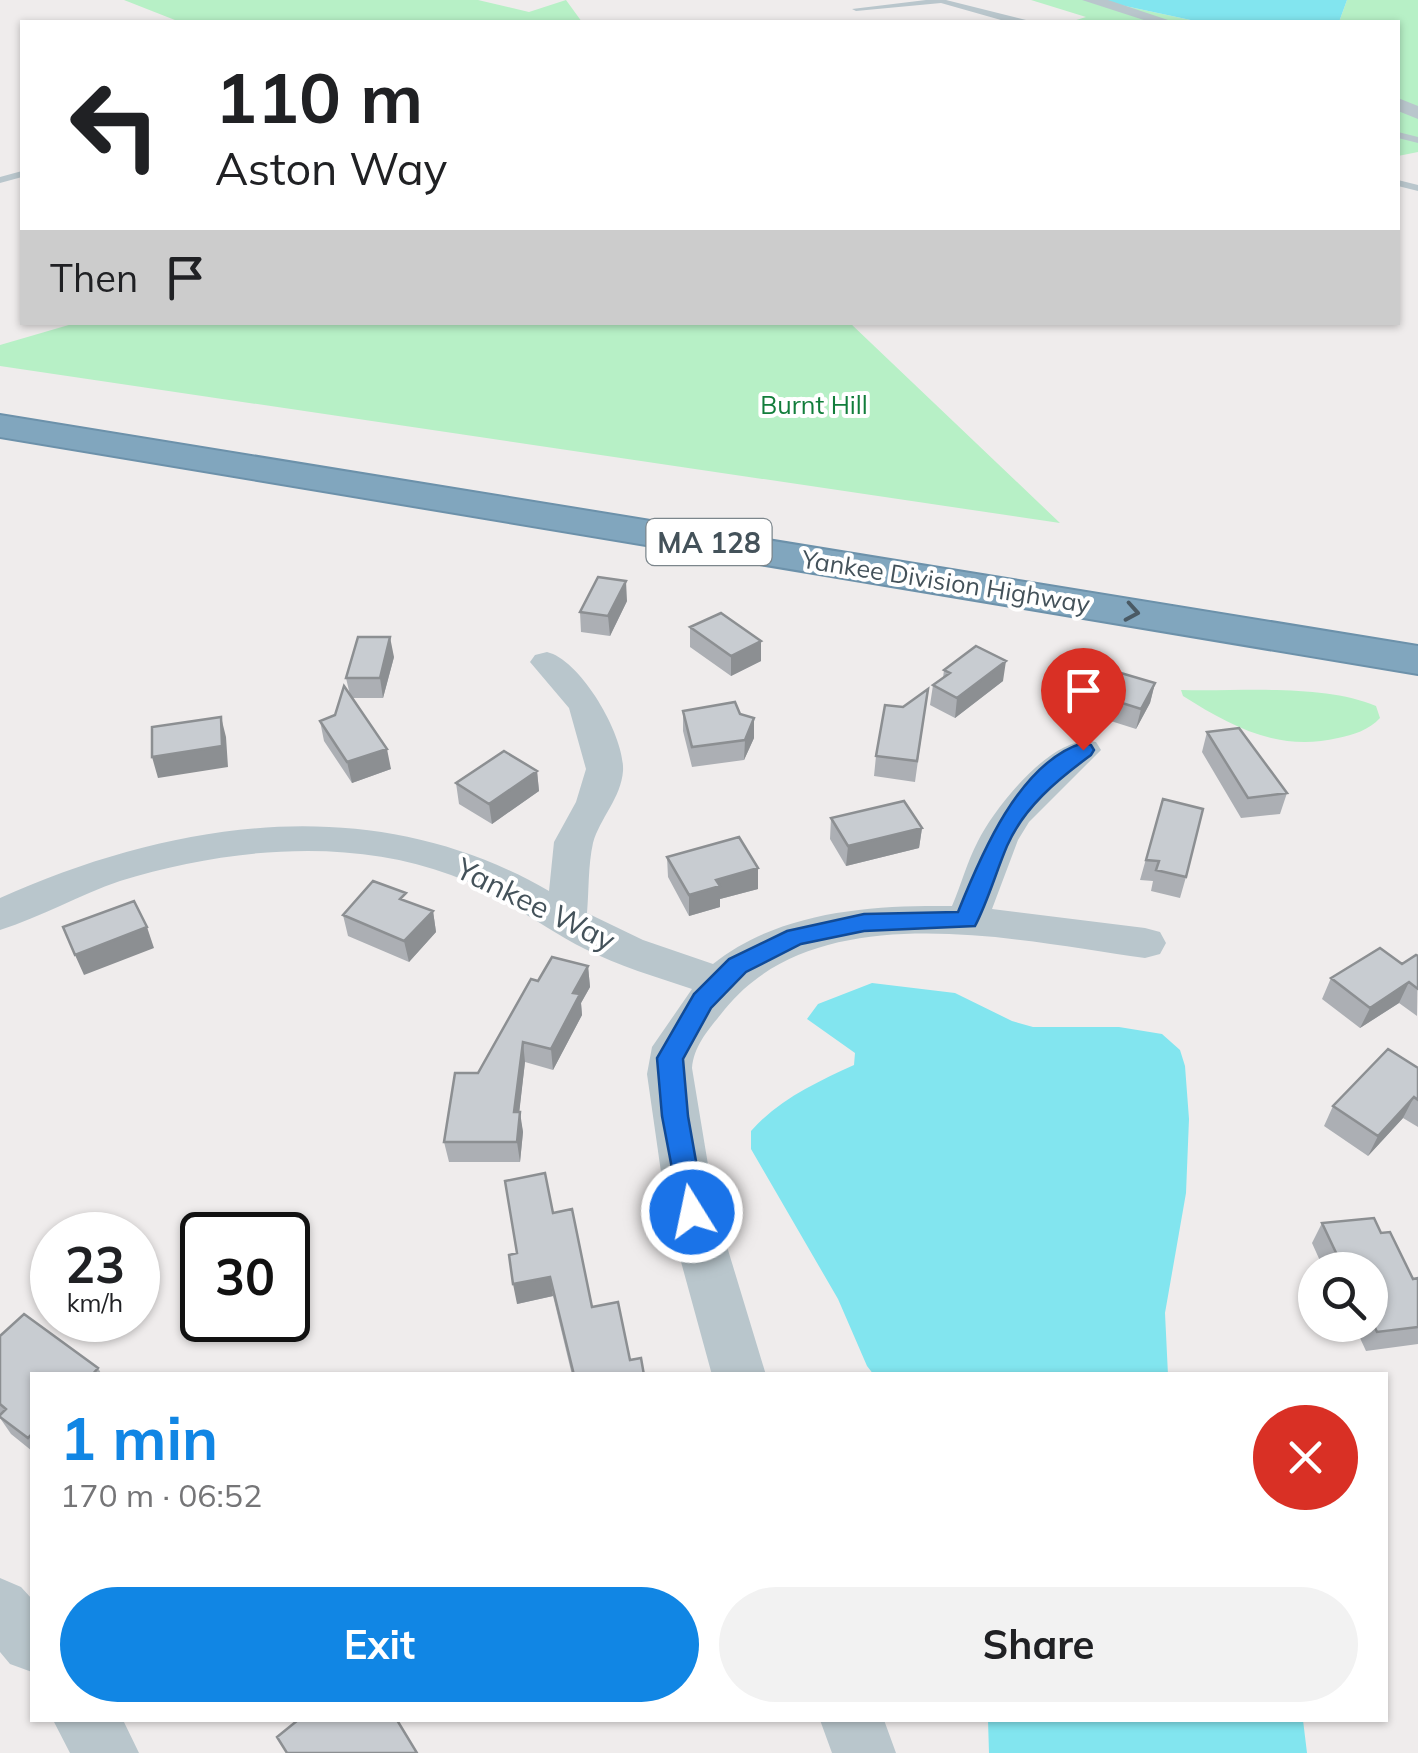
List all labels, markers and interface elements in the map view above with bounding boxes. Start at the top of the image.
text: 110 m [215,53,423,141]
icon: left [50,60,180,190]
text: Aston Way [215,140,447,196]
icon: arrive [158,250,213,305]
text: Then [50,254,138,302]
park label: Burnt Hill [760,389,868,420]
road number: MA 128 [646,519,772,565]
street label: Yankee Division Highway [799,543,1092,619]
one-way arrow [1124,601,1141,622]
pin [1041,648,1126,751]
icon: arrive [1056,663,1111,718]
street label: Yankee Way [449,849,622,959]
position arrow [640,1160,744,1264]
speed limit sign: 30 [180,1212,310,1342]
text: 23 [65,1233,125,1296]
map controls [1298,1252,1388,1342]
button: search [1298,1252,1388,1342]
text: km/h [67,1287,123,1318]
text: 1 min [60,1400,218,1475]
button: close [1253,1405,1358,1510]
text: 170 m · 06:52 [60,1475,262,1515]
button: Exit [60,1587,699,1702]
button: Share [719,1587,1358,1702]

